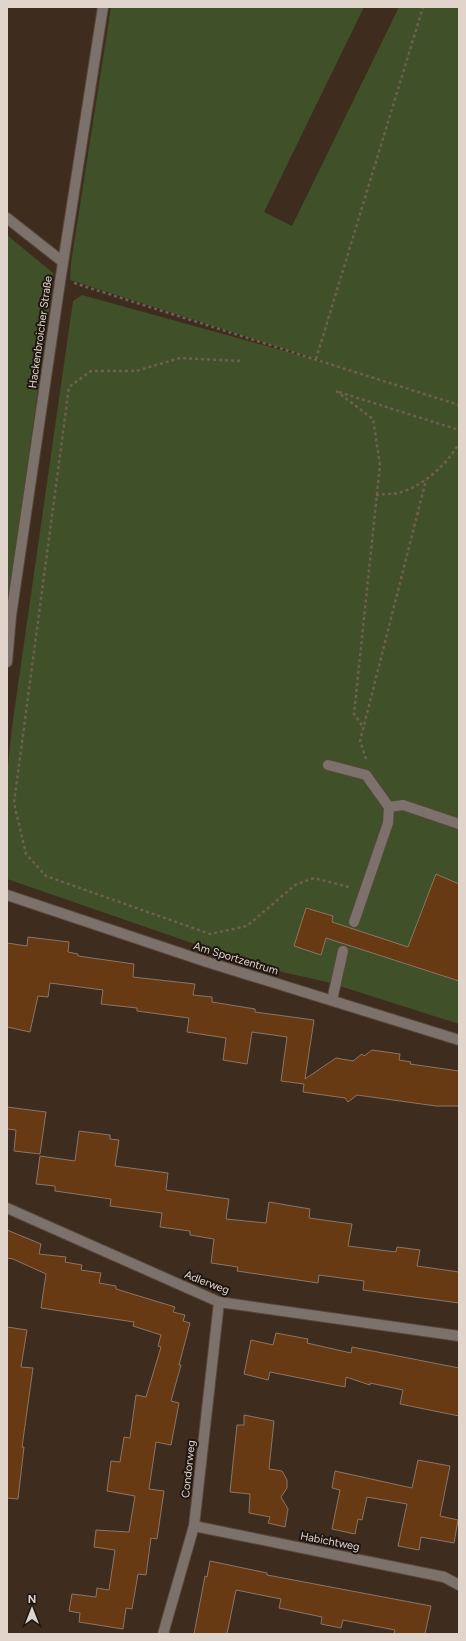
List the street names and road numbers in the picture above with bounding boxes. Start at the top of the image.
street label: Hackenbroicher Straße [26,275,55,389]
street label: Am Sportzentrum [192,939,280,978]
street label: Adlerweg [183,1268,231,1297]
street label: Condorweg [179,1440,198,1499]
street label: Habichtweg [299,1529,361,1554]

